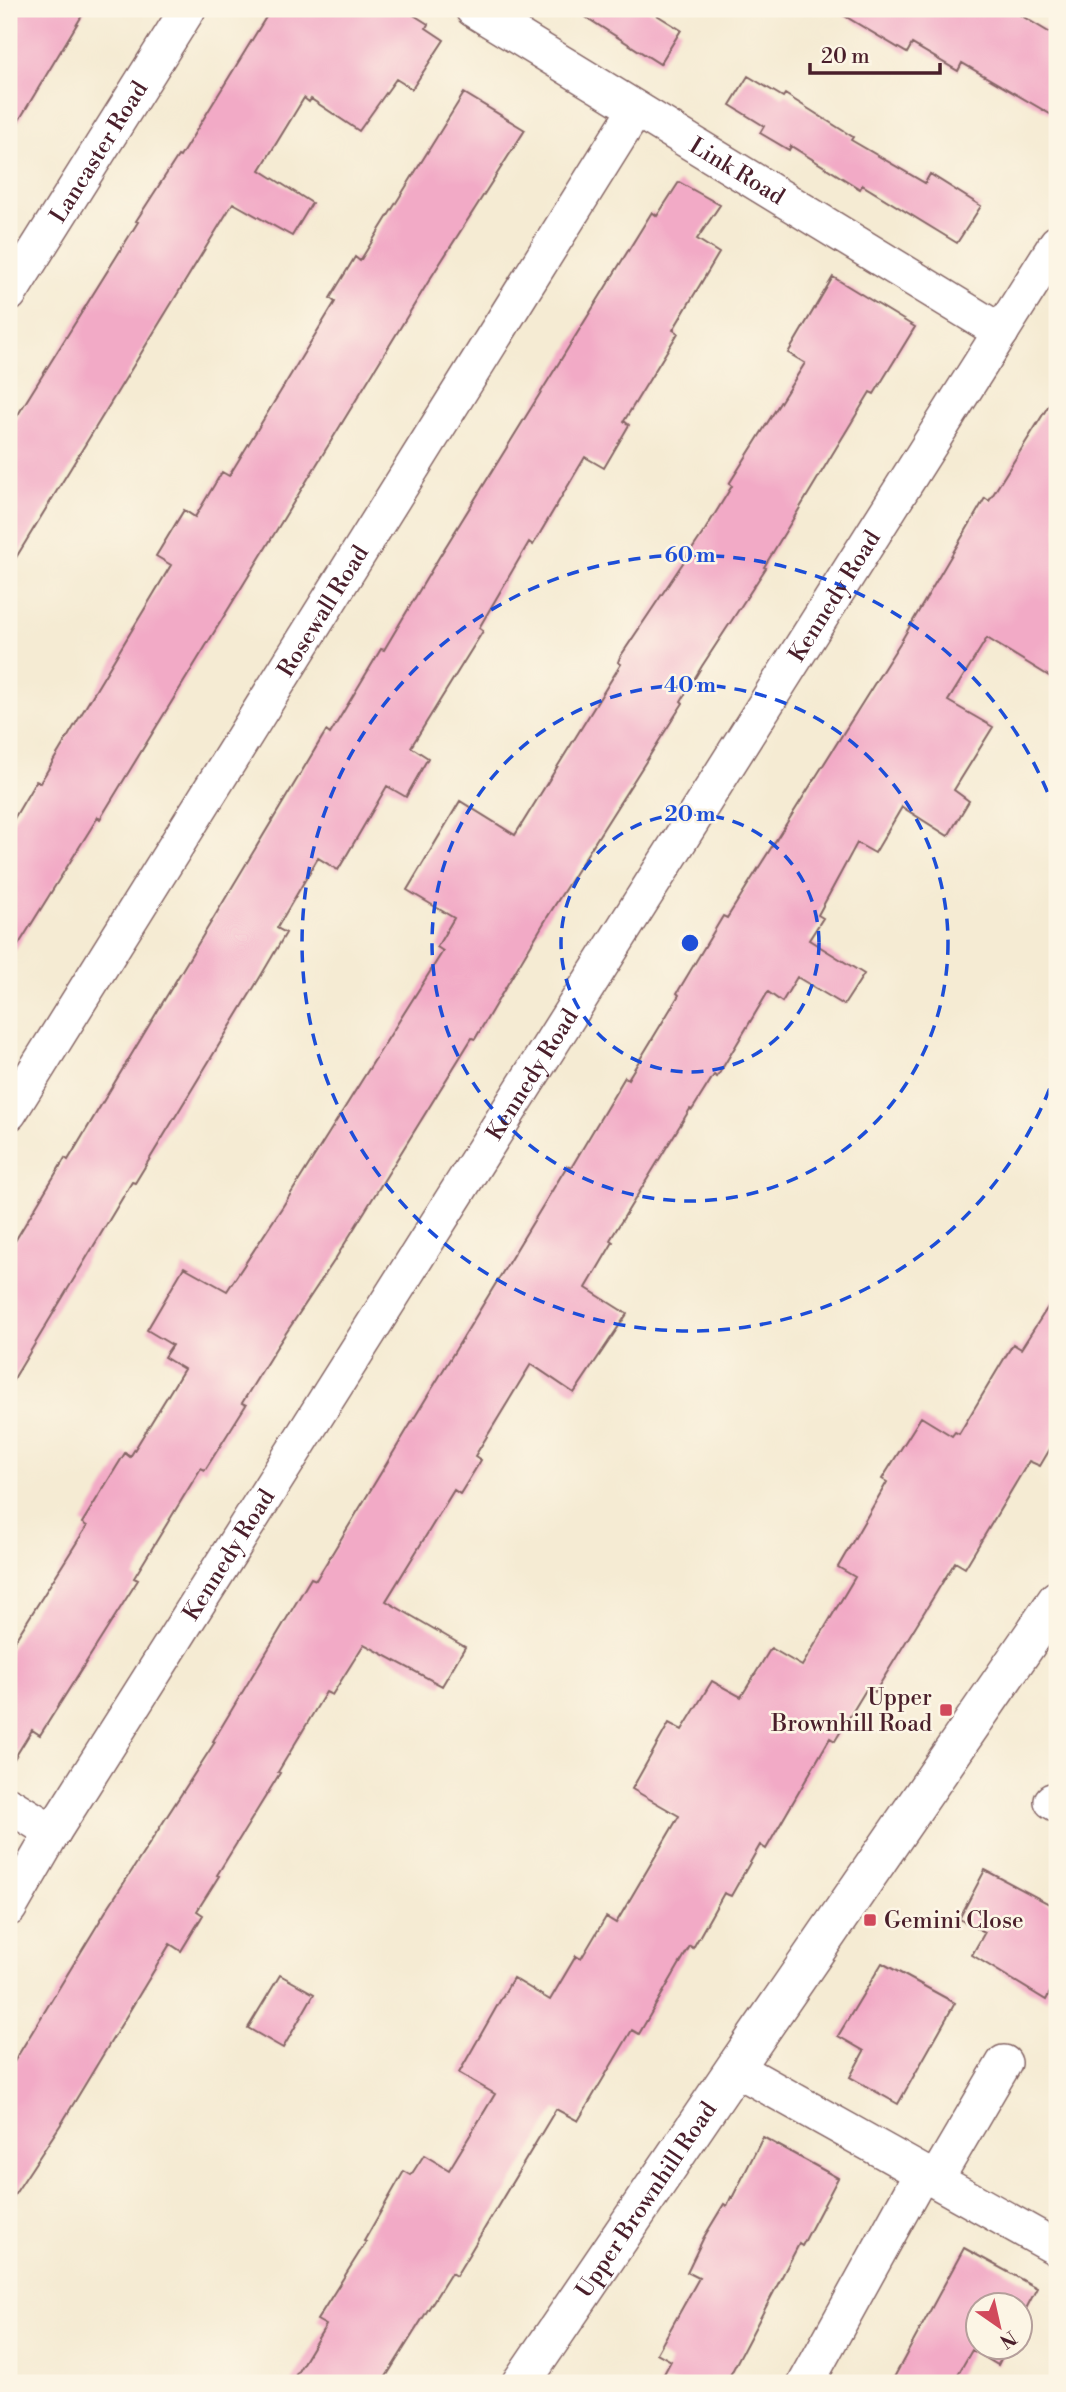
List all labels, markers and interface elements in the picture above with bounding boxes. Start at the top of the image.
scale bar [810,32,940,76]
text: 20 m [821,44,870,70]
street label: Lancaster Road [44,76,154,228]
street label: Link Road [684,132,790,211]
street label: Kennedy Road [783,526,887,667]
street label: Rosewall Road [272,540,375,682]
text: 60 m [665,543,715,569]
text: 40 m [664,673,716,699]
text: 20 m [665,802,715,828]
centre of rings [678,931,702,955]
street label: Kennedy Road [481,1004,584,1146]
street label: Kennedy Road [177,1484,281,1626]
place label: Upper Brownhill Road [770,1684,932,1738]
marker: Upper Brownhill Road [938,1702,954,1718]
place label: Gemini Close [884,1907,1024,1935]
marker: Gemini Close [862,1912,878,1928]
street label: Upper Brownhill Road [570,2097,723,2303]
north arrow [964,2290,1034,2360]
text: N [995,2325,1021,2353]

